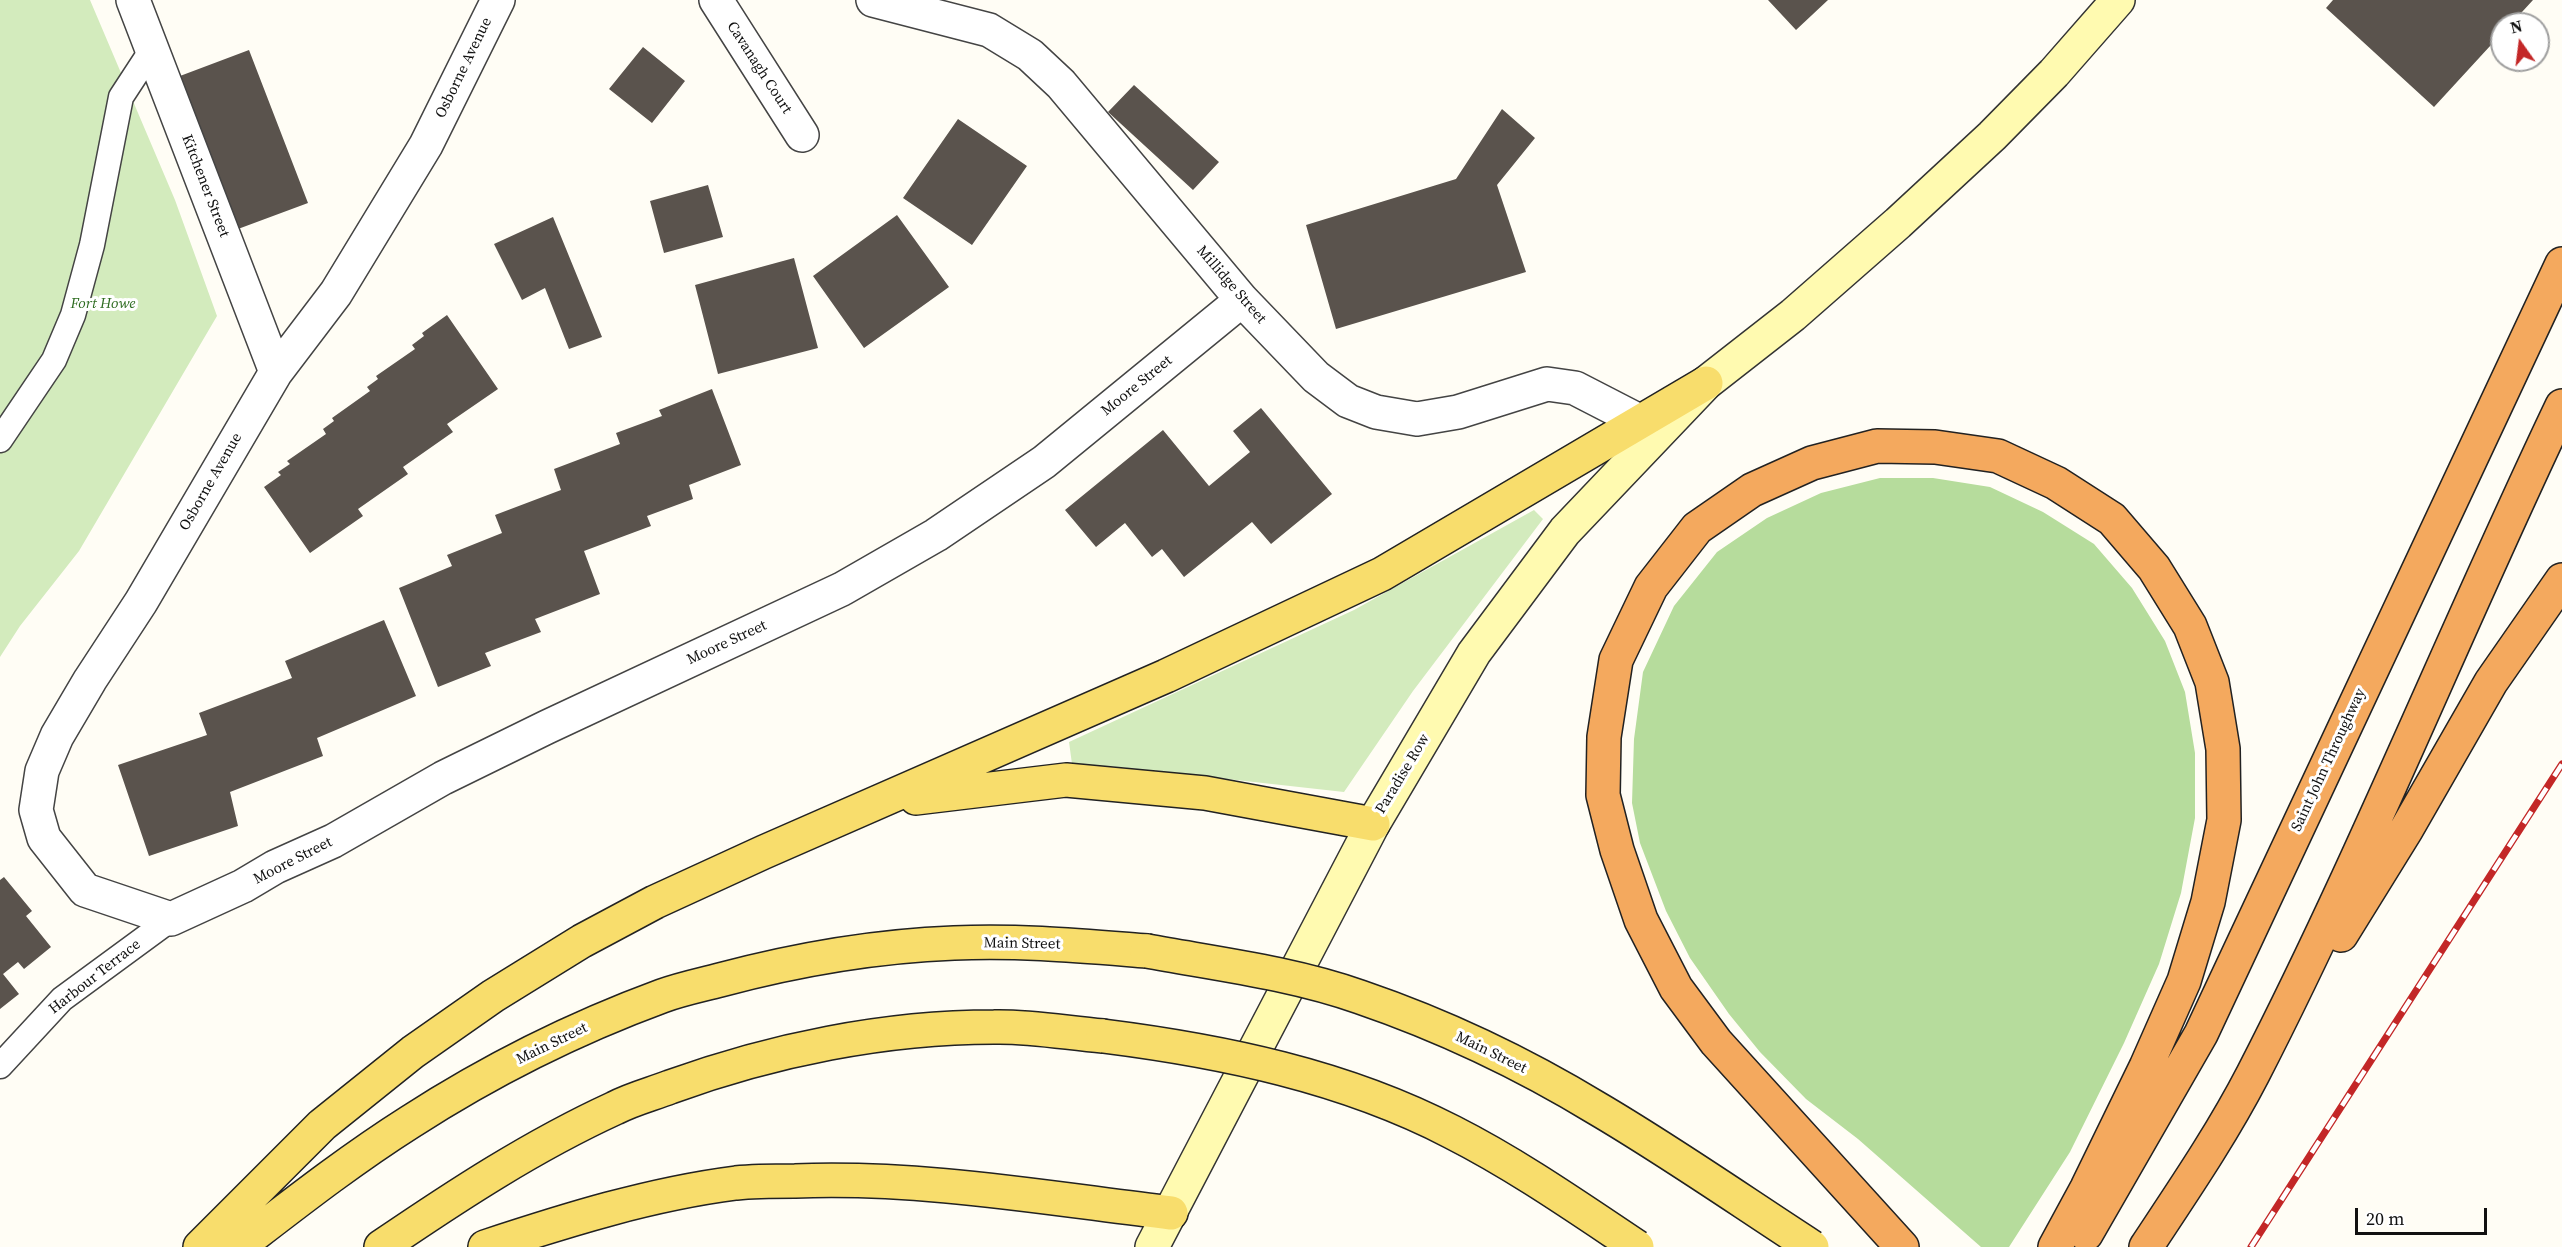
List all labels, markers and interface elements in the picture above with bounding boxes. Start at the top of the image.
north arrow [2490,12,2550,72]
text: N [2508,14,2524,39]
street label: Osborne Avenue [432,15,496,121]
street label: Cavanagh Court [723,19,795,117]
street label: Kitchener Street [177,132,233,240]
street label: Millidge Street [1192,242,1270,328]
park label: Fort Howe [71,295,135,313]
street label: Moore Street [1098,352,1176,420]
street label: Osborne Avenue [176,430,246,534]
street label: Moore Street [684,617,770,669]
street label: Saint John Throughway [2288,686,2370,834]
street label: Paradise Row [1372,731,1434,817]
street label: Moore Street [251,834,335,888]
street label: Main Street [984,934,1060,954]
street label: Harbour Terrace [46,936,144,1018]
street label: Main Street [514,1019,590,1069]
street label: Main Street [1453,1028,1529,1078]
scale bar [2358,1196,2490,1234]
text: 20 m [2366,1206,2404,1231]

